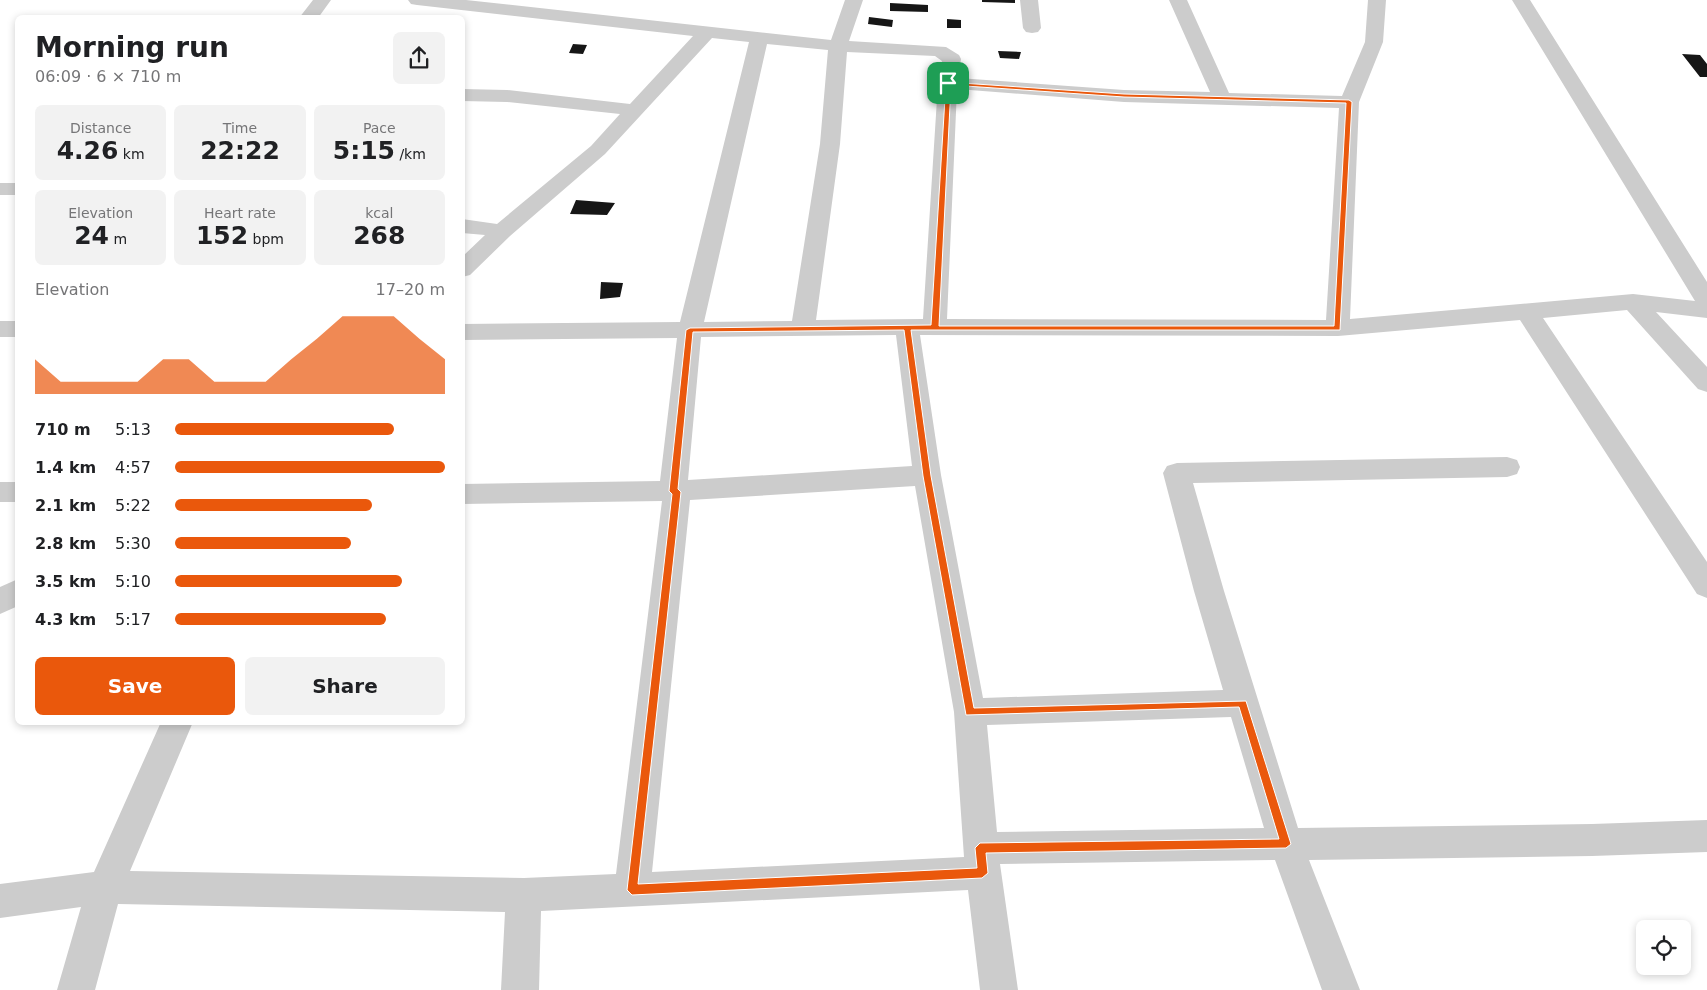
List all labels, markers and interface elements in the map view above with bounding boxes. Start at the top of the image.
text: Morning run [35,31,229,64]
button: share [393,32,445,84]
pin [927,62,969,104]
text: 06:09 · 6 × 710 m [35,67,181,86]
icon: arrive [934,69,962,97]
text: Distance [70,120,131,136]
text: Time [223,120,257,136]
text: Pace [363,120,396,136]
text: 4.26 [57,136,118,165]
text: 22:22 [200,136,280,165]
text: 5:15 [333,136,395,165]
text: km [118,146,145,162]
text: /km [395,146,426,162]
text: Elevation [68,205,133,221]
text: Heart rate [204,205,276,221]
text: kcal [365,205,393,221]
text: 24 [74,221,109,250]
text: 152 [196,221,248,250]
text: 268 [353,221,405,250]
text: m [109,231,127,247]
text: bpm [248,231,284,247]
text: Elevation [35,280,109,299]
text: 17–20 m [376,280,445,299]
text: 710 m [35,420,91,439]
text: 5:13 [115,420,151,439]
text: 1.4 km [35,458,96,477]
text: 4:57 [115,458,151,477]
text: 2.1 km [35,496,96,515]
text: 5:22 [115,496,151,515]
text: 2.8 km [35,534,96,553]
text: 5:30 [115,534,151,553]
text: 3.5 km [35,572,96,591]
text: 5:10 [115,572,151,591]
text: 4.3 km [35,610,96,629]
text: 5:17 [115,610,151,629]
button: Save [35,657,235,715]
button: Share [245,657,445,715]
map controls [1636,920,1691,975]
button: locate [1636,920,1691,975]

